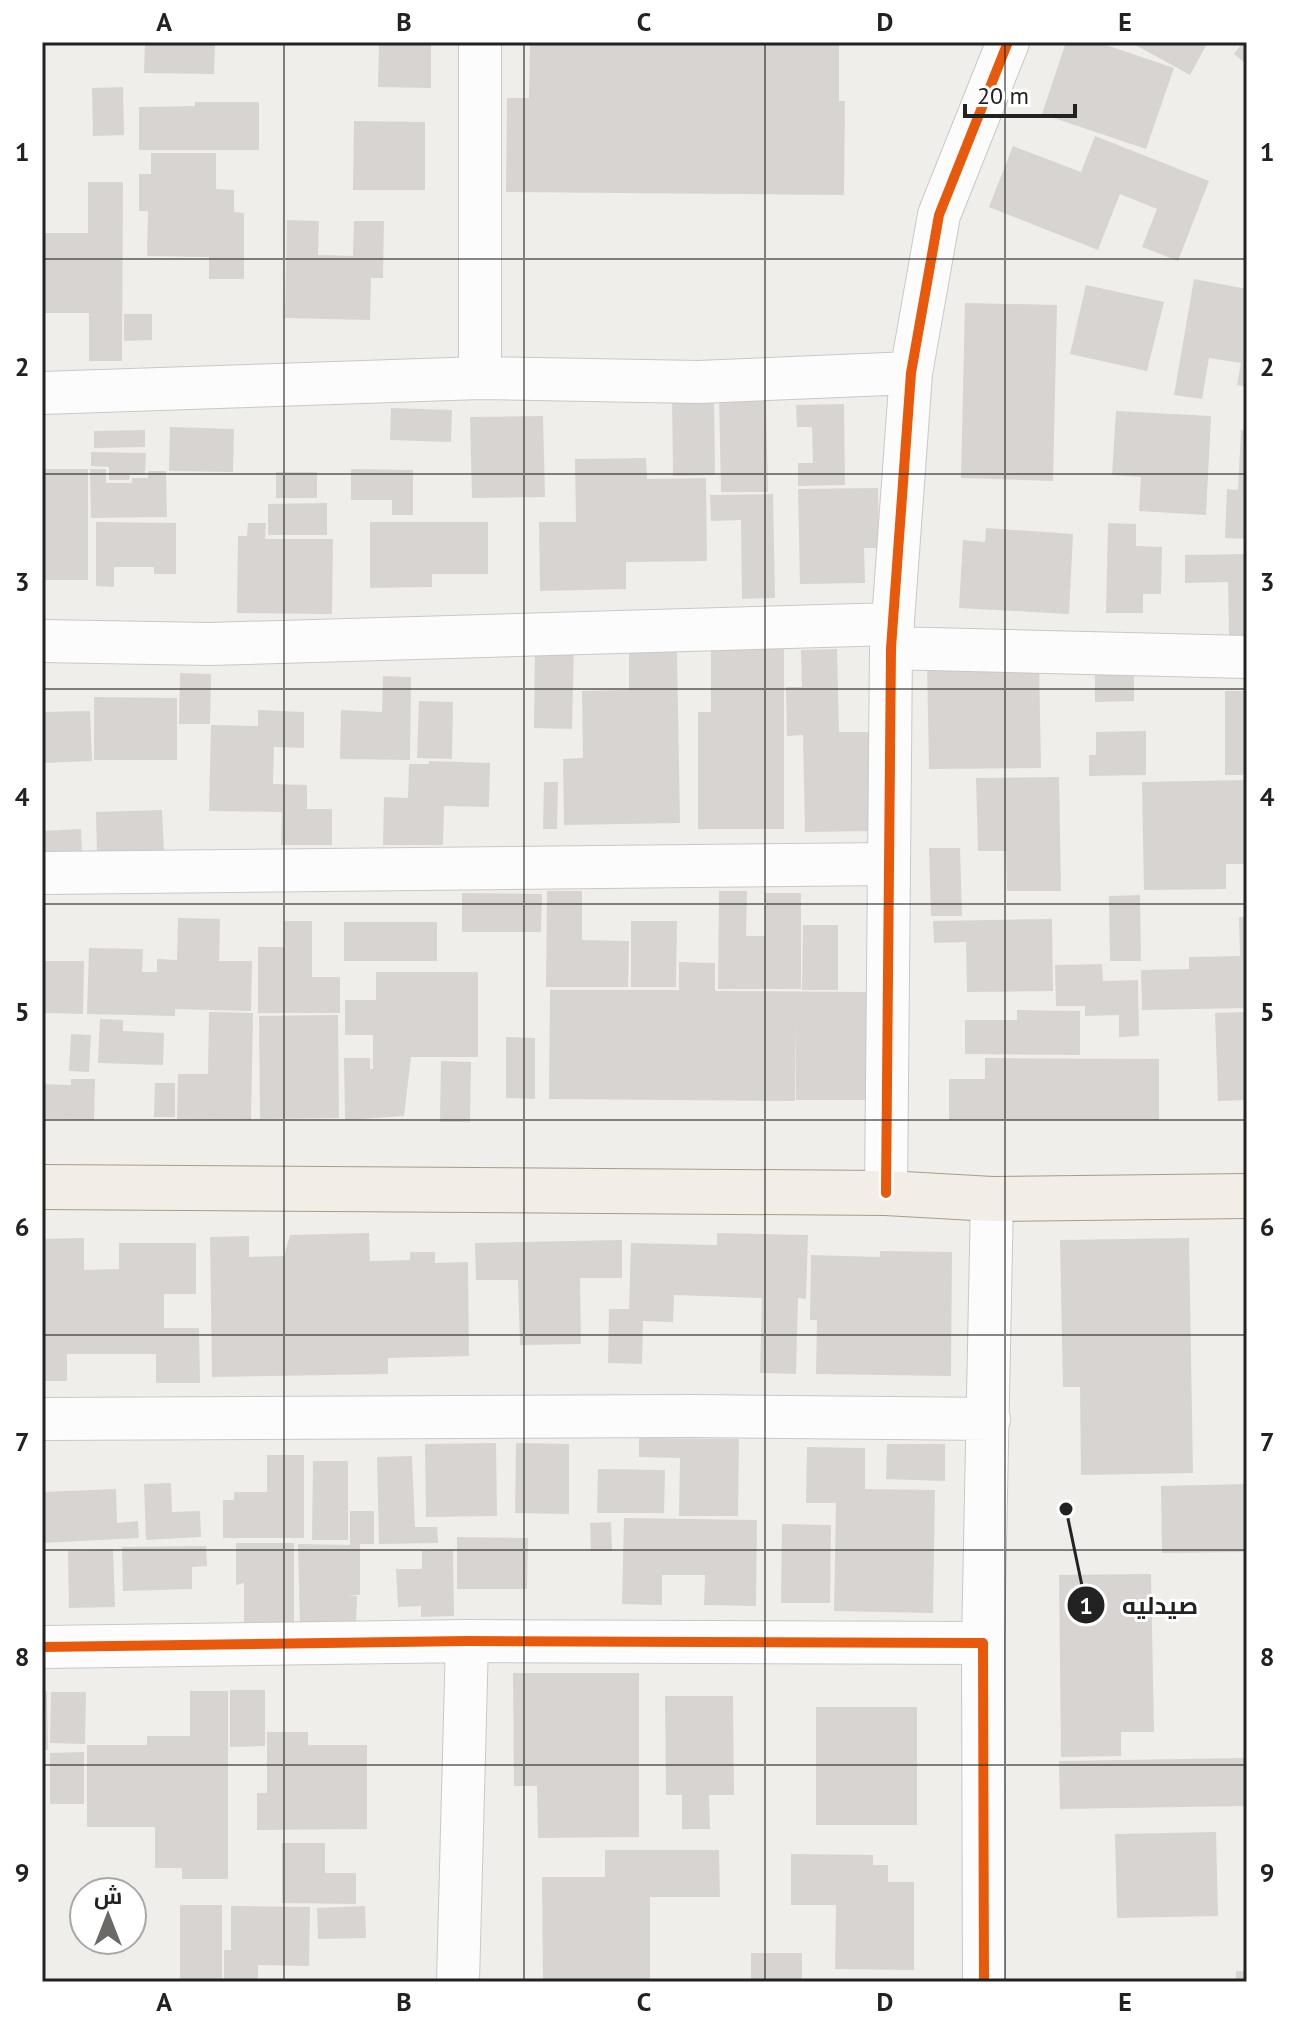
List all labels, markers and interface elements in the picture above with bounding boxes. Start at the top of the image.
text: A [156,5,172,38]
text: B [396,5,412,38]
text: C [637,5,651,38]
text: D [877,5,893,38]
text: E [1118,5,1132,38]
scale bar [965,68,1075,118]
text: 20 m [977,80,1029,111]
text: 1 [15,135,29,168]
text: 1 [1260,135,1274,168]
text: 2 [15,350,29,383]
text: 2 [1260,350,1274,383]
text: 3 [15,565,29,598]
text: 3 [1260,565,1274,598]
text: 4 [15,780,30,813]
text: 4 [1260,780,1275,813]
text: 5 [15,995,29,1028]
text: 5 [1260,995,1274,1028]
text: 6 [15,1210,29,1243]
text: 6 [1260,1210,1274,1243]
text: 7 [15,1425,29,1458]
text: 7 [1260,1425,1274,1458]
callout: صيدليه [1066,1581,1214,1629]
text: 1 [1079,1590,1093,1621]
text: صيدليه [1122,1590,1198,1621]
text: 8 [15,1640,29,1673]
text: 8 [1260,1640,1274,1673]
text: 9 [15,1856,29,1889]
text: 9 [1260,1856,1274,1889]
north arrow [68,1876,148,1956]
text: ش [94,1882,122,1910]
text: A [156,1985,172,2018]
text: B [396,1985,412,2018]
text: C [637,1985,651,2018]
text: D [877,1985,893,2018]
text: E [1118,1985,1132,2018]

